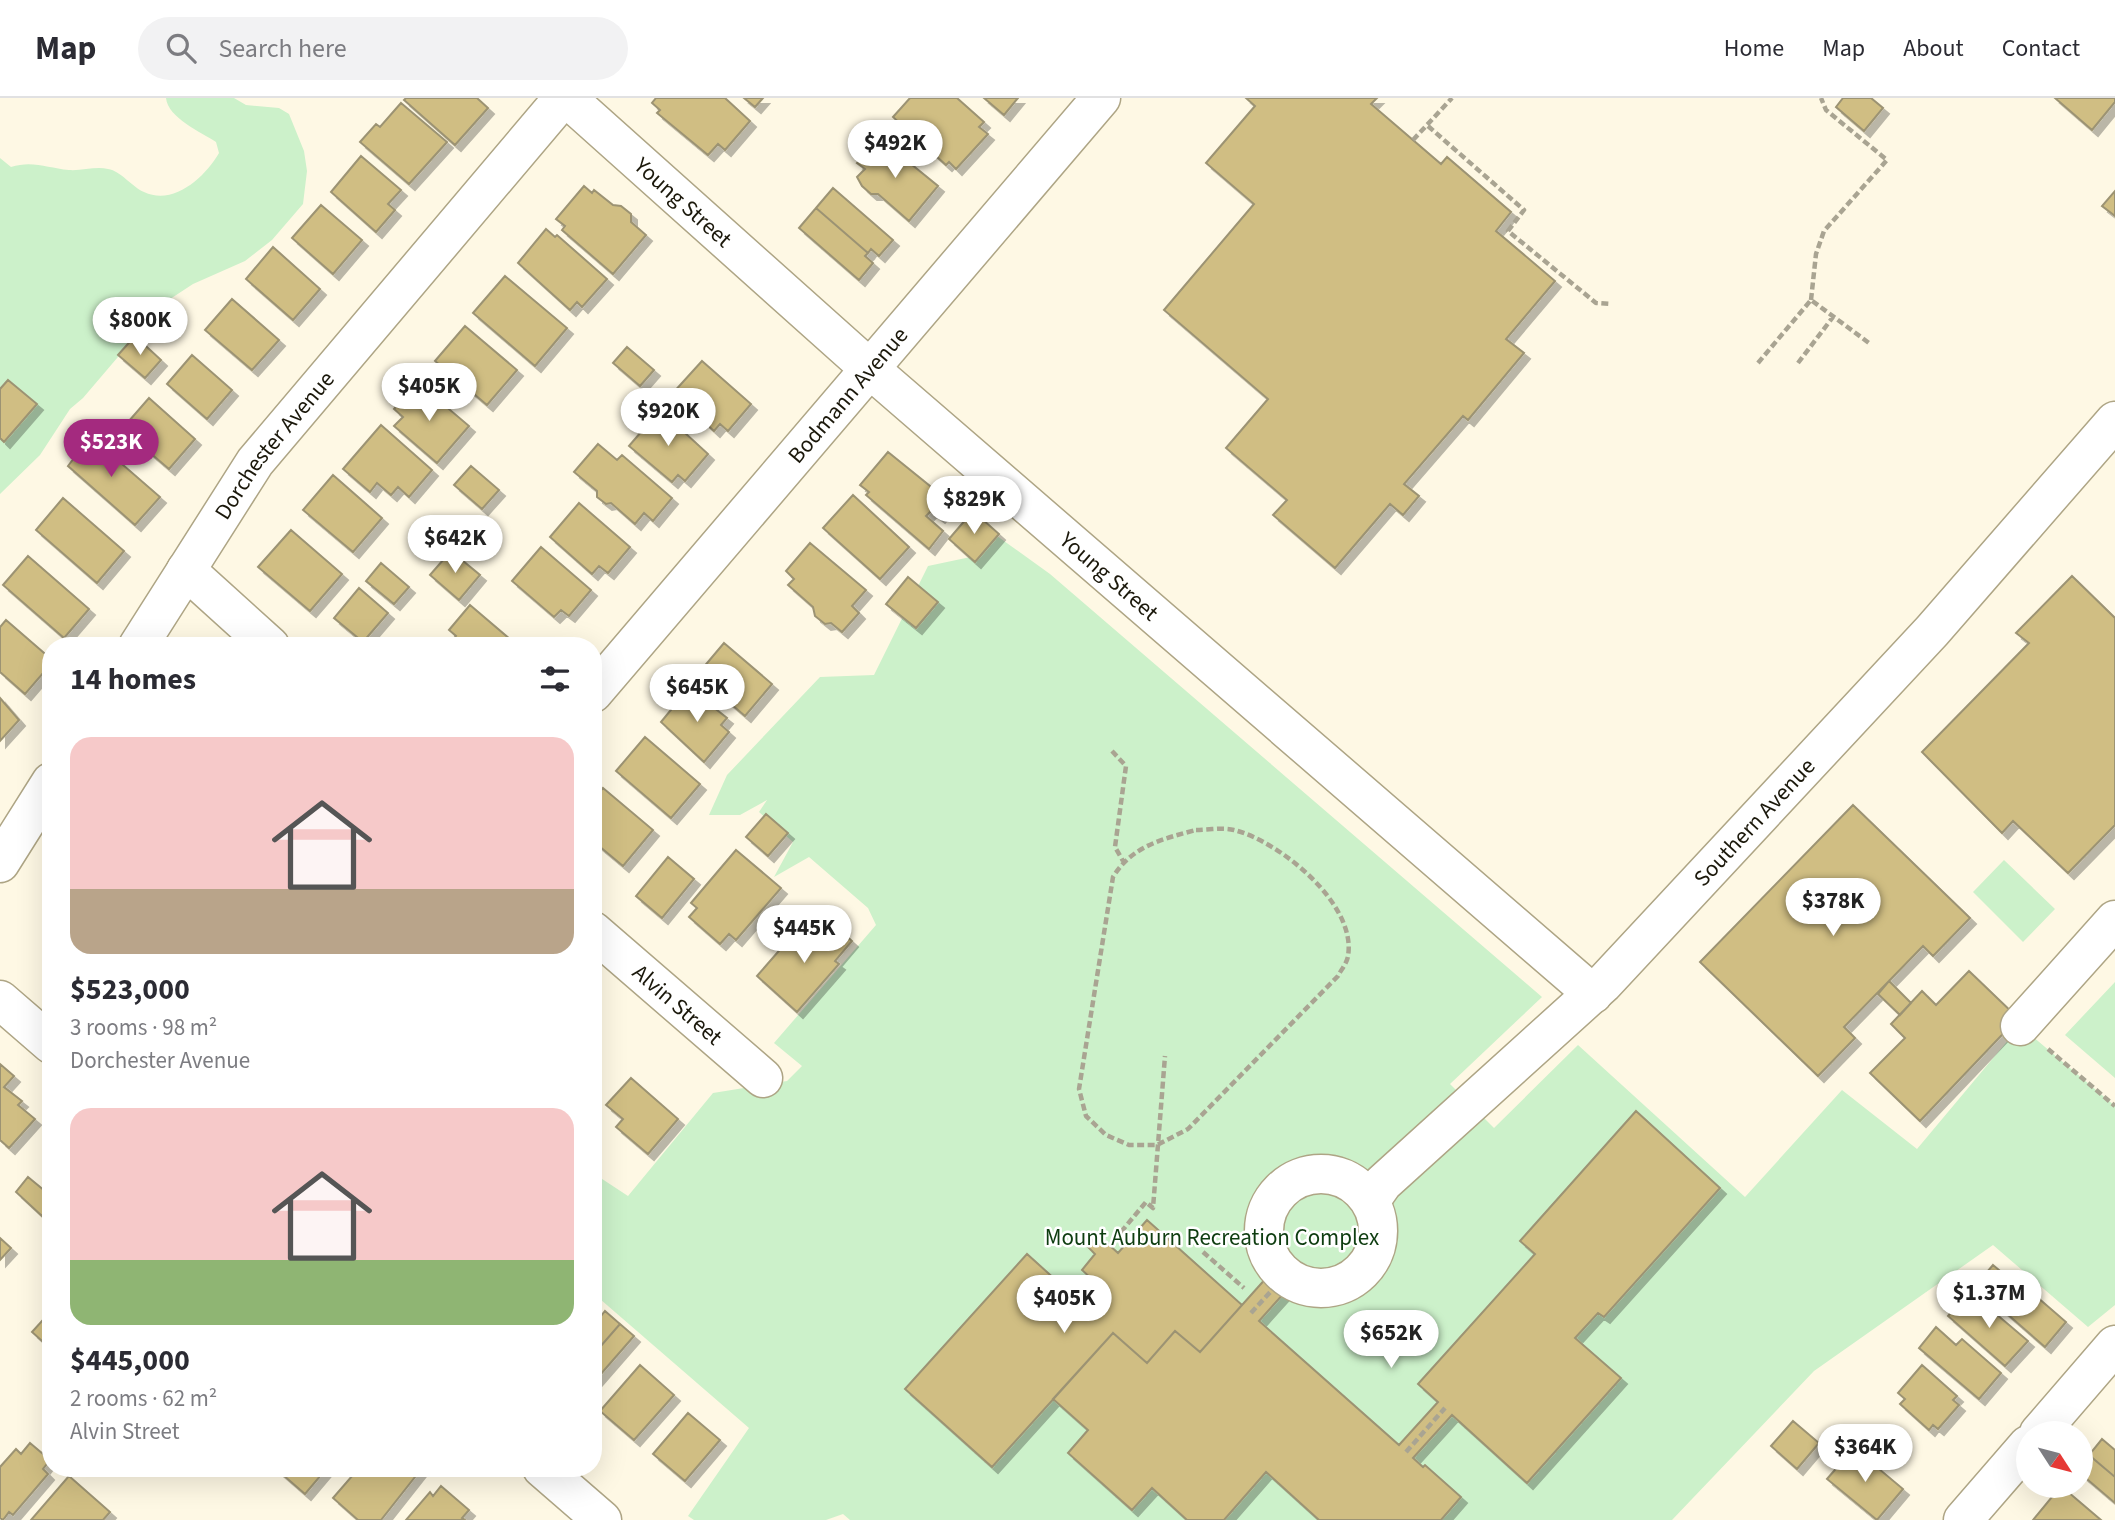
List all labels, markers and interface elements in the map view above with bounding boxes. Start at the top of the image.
search box [138,17,628,80]
text: Map [35,25,96,72]
icon: search [162,29,200,67]
text: Search here [218,30,347,67]
text: Home [1724,31,1784,66]
text: Map [1822,31,1865,66]
text: About [1903,31,1964,66]
text: Contact [2002,31,2080,66]
pin: $492K [846,120,944,180]
text: $492K [864,126,926,159]
street label: Young Street [626,149,740,255]
pin: $800K [91,298,189,357]
text: $800K [109,303,171,336]
street label: Bodmann Avenue [780,319,915,470]
street label: Dorchester Avenue [206,363,342,526]
pin: $405K [380,364,478,423]
text: $405K [398,369,460,402]
pin: $920K [619,388,717,448]
text: $920K [637,394,699,427]
pin: $523K [62,420,160,479]
text: $523K [80,425,142,458]
pin: $829K [925,476,1023,536]
text: $829K [943,482,1005,515]
pin: $642K [406,516,504,575]
text: $642K [424,521,486,554]
street label: Young Street [1052,523,1166,628]
text: 14 homes [70,658,196,701]
icon: filters [536,660,574,698]
pin: $645K [648,664,746,724]
text: $645K [666,670,728,703]
street label: Southern Avenue [1686,750,1822,894]
icon: home [259,782,385,908]
pin: $378K [1784,878,1882,938]
text: $378K [1802,884,1864,917]
pin: $445K [755,906,853,965]
text: $445K [773,911,835,944]
street label: Alvin Street [625,956,730,1053]
text: $523,000 [70,968,190,1011]
text: 3 rooms · 98 m² [70,1011,217,1044]
text: Dorchester Avenue [70,1044,250,1077]
icon: home [259,1153,385,1279]
park label: Mount Auburn Recreation Complex [1045,1221,1379,1254]
pin: $1.37M [1932,1270,2046,1330]
pin: $405K [1015,1276,1113,1335]
text: $1.37M [1952,1276,2026,1309]
text: $405K [1033,1281,1095,1314]
pin: $652K [1342,1310,1440,1370]
text: $652K [1360,1316,1422,1349]
text: $445,000 [70,1339,190,1382]
text: 2 rooms · 62 m² [70,1382,217,1415]
text: Alvin Street [70,1415,180,1448]
north arrow [2016,1421,2093,1498]
map controls [2016,1421,2093,1498]
pin: $364K [1816,1424,1914,1484]
text: $364K [1834,1430,1896,1463]

